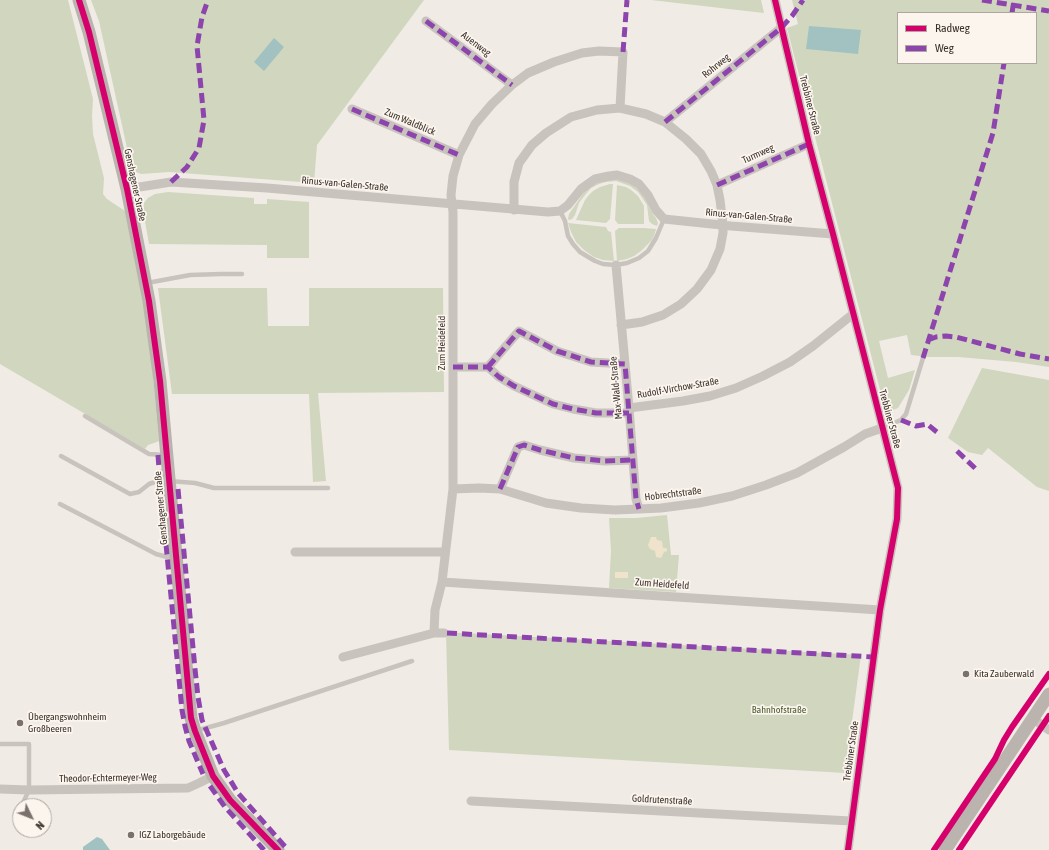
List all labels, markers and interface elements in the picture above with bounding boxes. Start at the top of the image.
legend [897,12,1037,64]
text: Radweg [935,21,970,35]
street label: Auenweg [459,29,493,59]
text: Weg [935,41,954,55]
street label: Rohrweg [700,51,732,81]
street label: Trebbiner Straße [797,74,823,136]
street label: Zum Waldblick [383,106,437,138]
street label: Turmweg [740,142,776,166]
street label: Genshagener Straße [121,148,149,222]
street label: Rinus-van-Galen-Straße [301,174,389,194]
street label: Rinus-van-Galen-Straße [705,206,793,226]
street label: Zum Heidefeld [436,316,448,370]
street label: Max-Wald-Straße [607,356,625,420]
street label: Rudolf-Virchow-Straße [636,375,720,401]
street label: Trebbiner Straße [876,388,904,450]
street label: Genshagener Straße [152,471,170,545]
street label: Hobrechtstraße [644,485,702,503]
street label: Zum Heidefeld [634,576,690,592]
place label: Kita Zauberwald [974,668,1034,680]
marker: Kita Zauberwald [961,669,971,679]
park label: Bahnhofstraße [752,704,806,716]
place label: Übergangswohnheim Großbeeren [28,711,106,734]
marker: Übergangswohnheim Großbeeren [15,718,25,728]
street label: Trebbiner Straße [841,720,861,782]
street label: Theodor-Echtermeyer-Weg [59,771,157,785]
street label: Goldrutenstraße [632,792,692,808]
north arrow [12,798,52,838]
text: N [33,819,47,832]
place label: IGZ Laborgebäude [139,829,205,841]
marker: IGZ Laborgebäude [126,830,136,840]

